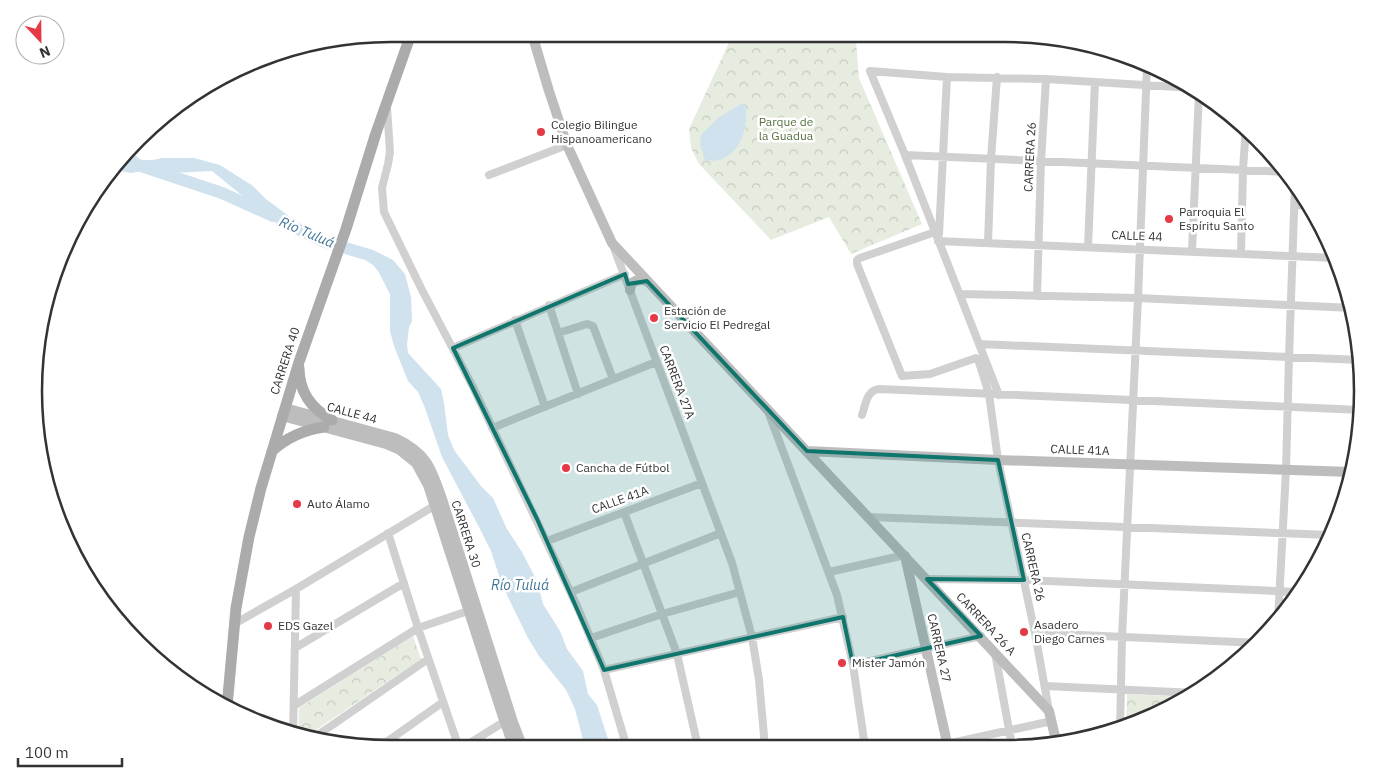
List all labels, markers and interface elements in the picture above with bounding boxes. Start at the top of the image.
north arrow [15,15,65,65]
text: N [37,42,53,62]
park label: Parque de la Guadua [759,114,814,143]
place label: Colegio Bilingue Hispanoamericano [551,117,652,146]
street label: CARRERA 26 [1020,122,1039,192]
marker: Colegio Bilingue Hispanoamericano [535,126,547,138]
place label: Parroquia El Espíritu Santo [1179,204,1254,233]
water label: Río Tuluá [277,212,337,252]
marker: Parroquia El Espíritu Santo [1163,213,1175,225]
street label: CALLE 44 [1111,227,1163,244]
place label: Estación de Servicio El Pedregal [664,303,770,332]
marker: Estación de Servicio El Pedregal [648,312,660,324]
street label: CARRERA 40 [267,325,302,397]
street label: CARRERA 27A [657,343,699,421]
street label: CALLE 44 [325,399,379,426]
street label: CALLE 41A [1050,441,1110,458]
place label: Cancha de Fútbol [576,460,670,475]
marker: Cancha de Fútbol [560,462,572,474]
street label: CALLE 41A [589,482,650,517]
place label: Auto Álamo [307,496,370,511]
marker: Auto Álamo [291,498,303,510]
street label: CARRERA 30 [449,498,484,570]
street label: CARRERA 26 [1018,531,1049,603]
water label: Río Tuluá [491,576,549,594]
street label: CARRERA 26 A [953,589,1020,658]
street label: CARRERA 27 [924,612,955,684]
place label: Asadero Diego Carnes [1034,617,1105,646]
place label: EDS Gazel [278,618,333,633]
marker: EDS Gazel [262,620,274,632]
marker: Asadero Diego Carnes [1018,626,1030,638]
place label: Mister Jamón [852,655,925,670]
marker: Mister Jamón [836,657,848,669]
scale bar [18,736,121,768]
text: 100 m [25,743,69,762]

